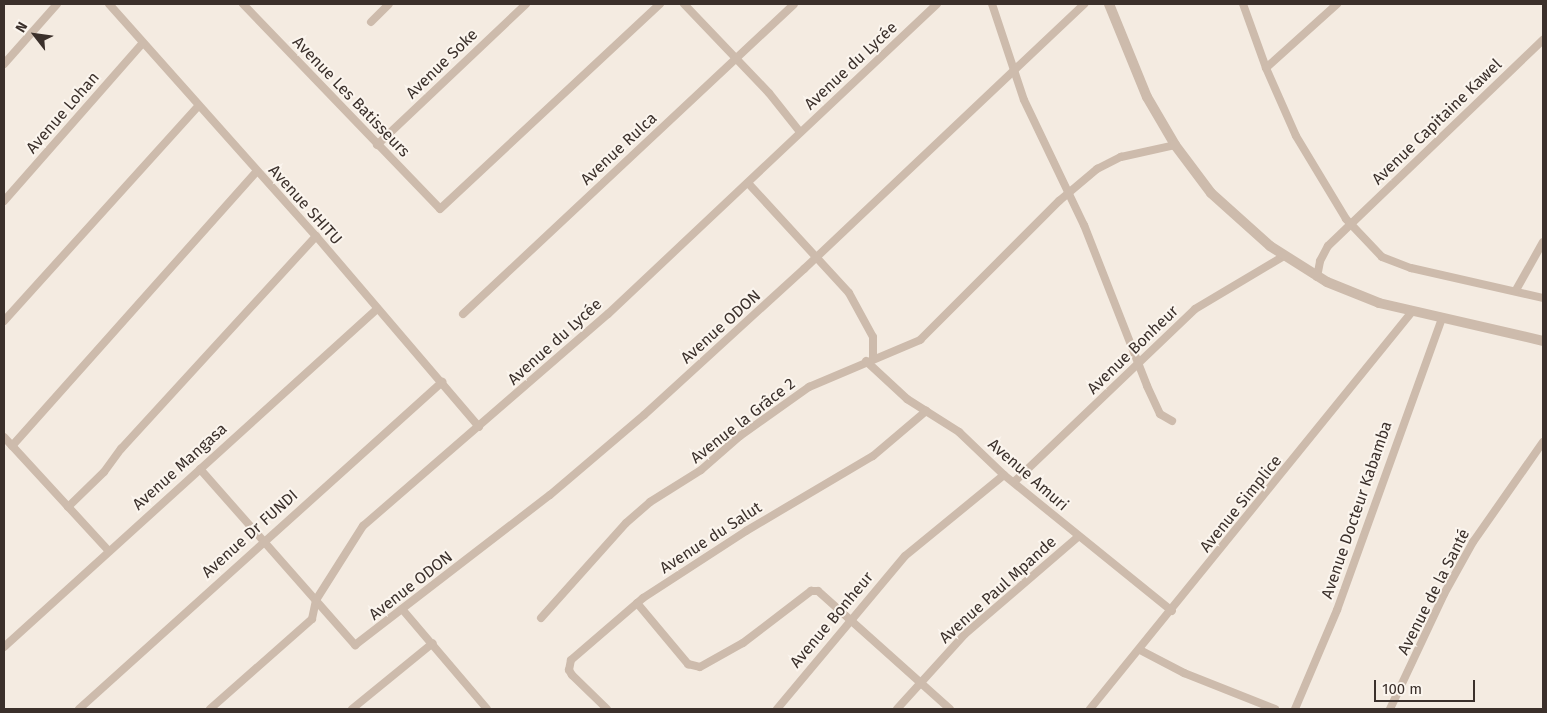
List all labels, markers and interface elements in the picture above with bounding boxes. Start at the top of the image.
north arrow [10,10,60,60]
street label: Avenue du Lycée [801,18,901,114]
text: N [12,19,31,36]
street label: Avenue Soke [402,25,482,103]
street label: Avenue Les Batisseurs [288,33,414,161]
street label: Avenue Capitaine Kawel [1368,55,1506,189]
street label: Avenue Lohan [22,68,104,158]
street label: Avenue Rulca [577,109,661,189]
street label: Avenue SHITU [264,161,346,249]
street label: Avenue ODON [677,286,765,368]
street label: Avenue du Lycée [504,295,606,389]
street label: Avenue Bonheur [1083,302,1183,398]
street label: Avenue la Grâce 2 [687,374,799,468]
street label: Avenue Docteur Kabamba [1318,419,1396,601]
street label: Avenue Mangasa [129,420,231,514]
street label: Avenue Amuri [984,435,1072,515]
street label: Avenue Simplice [1196,452,1286,556]
street label: Avenue Dr FUNDI [198,486,302,582]
street label: Avenue du Salut [656,498,766,578]
street label: Avenue de la Santé [1394,526,1474,658]
street label: Avenue Paul Mpande [936,532,1060,648]
street label: Avenue ODON [365,547,457,625]
street label: Avenue Bonheur [786,568,878,672]
scale bar [1377,670,1478,702]
text: 100 m [1382,680,1422,698]

